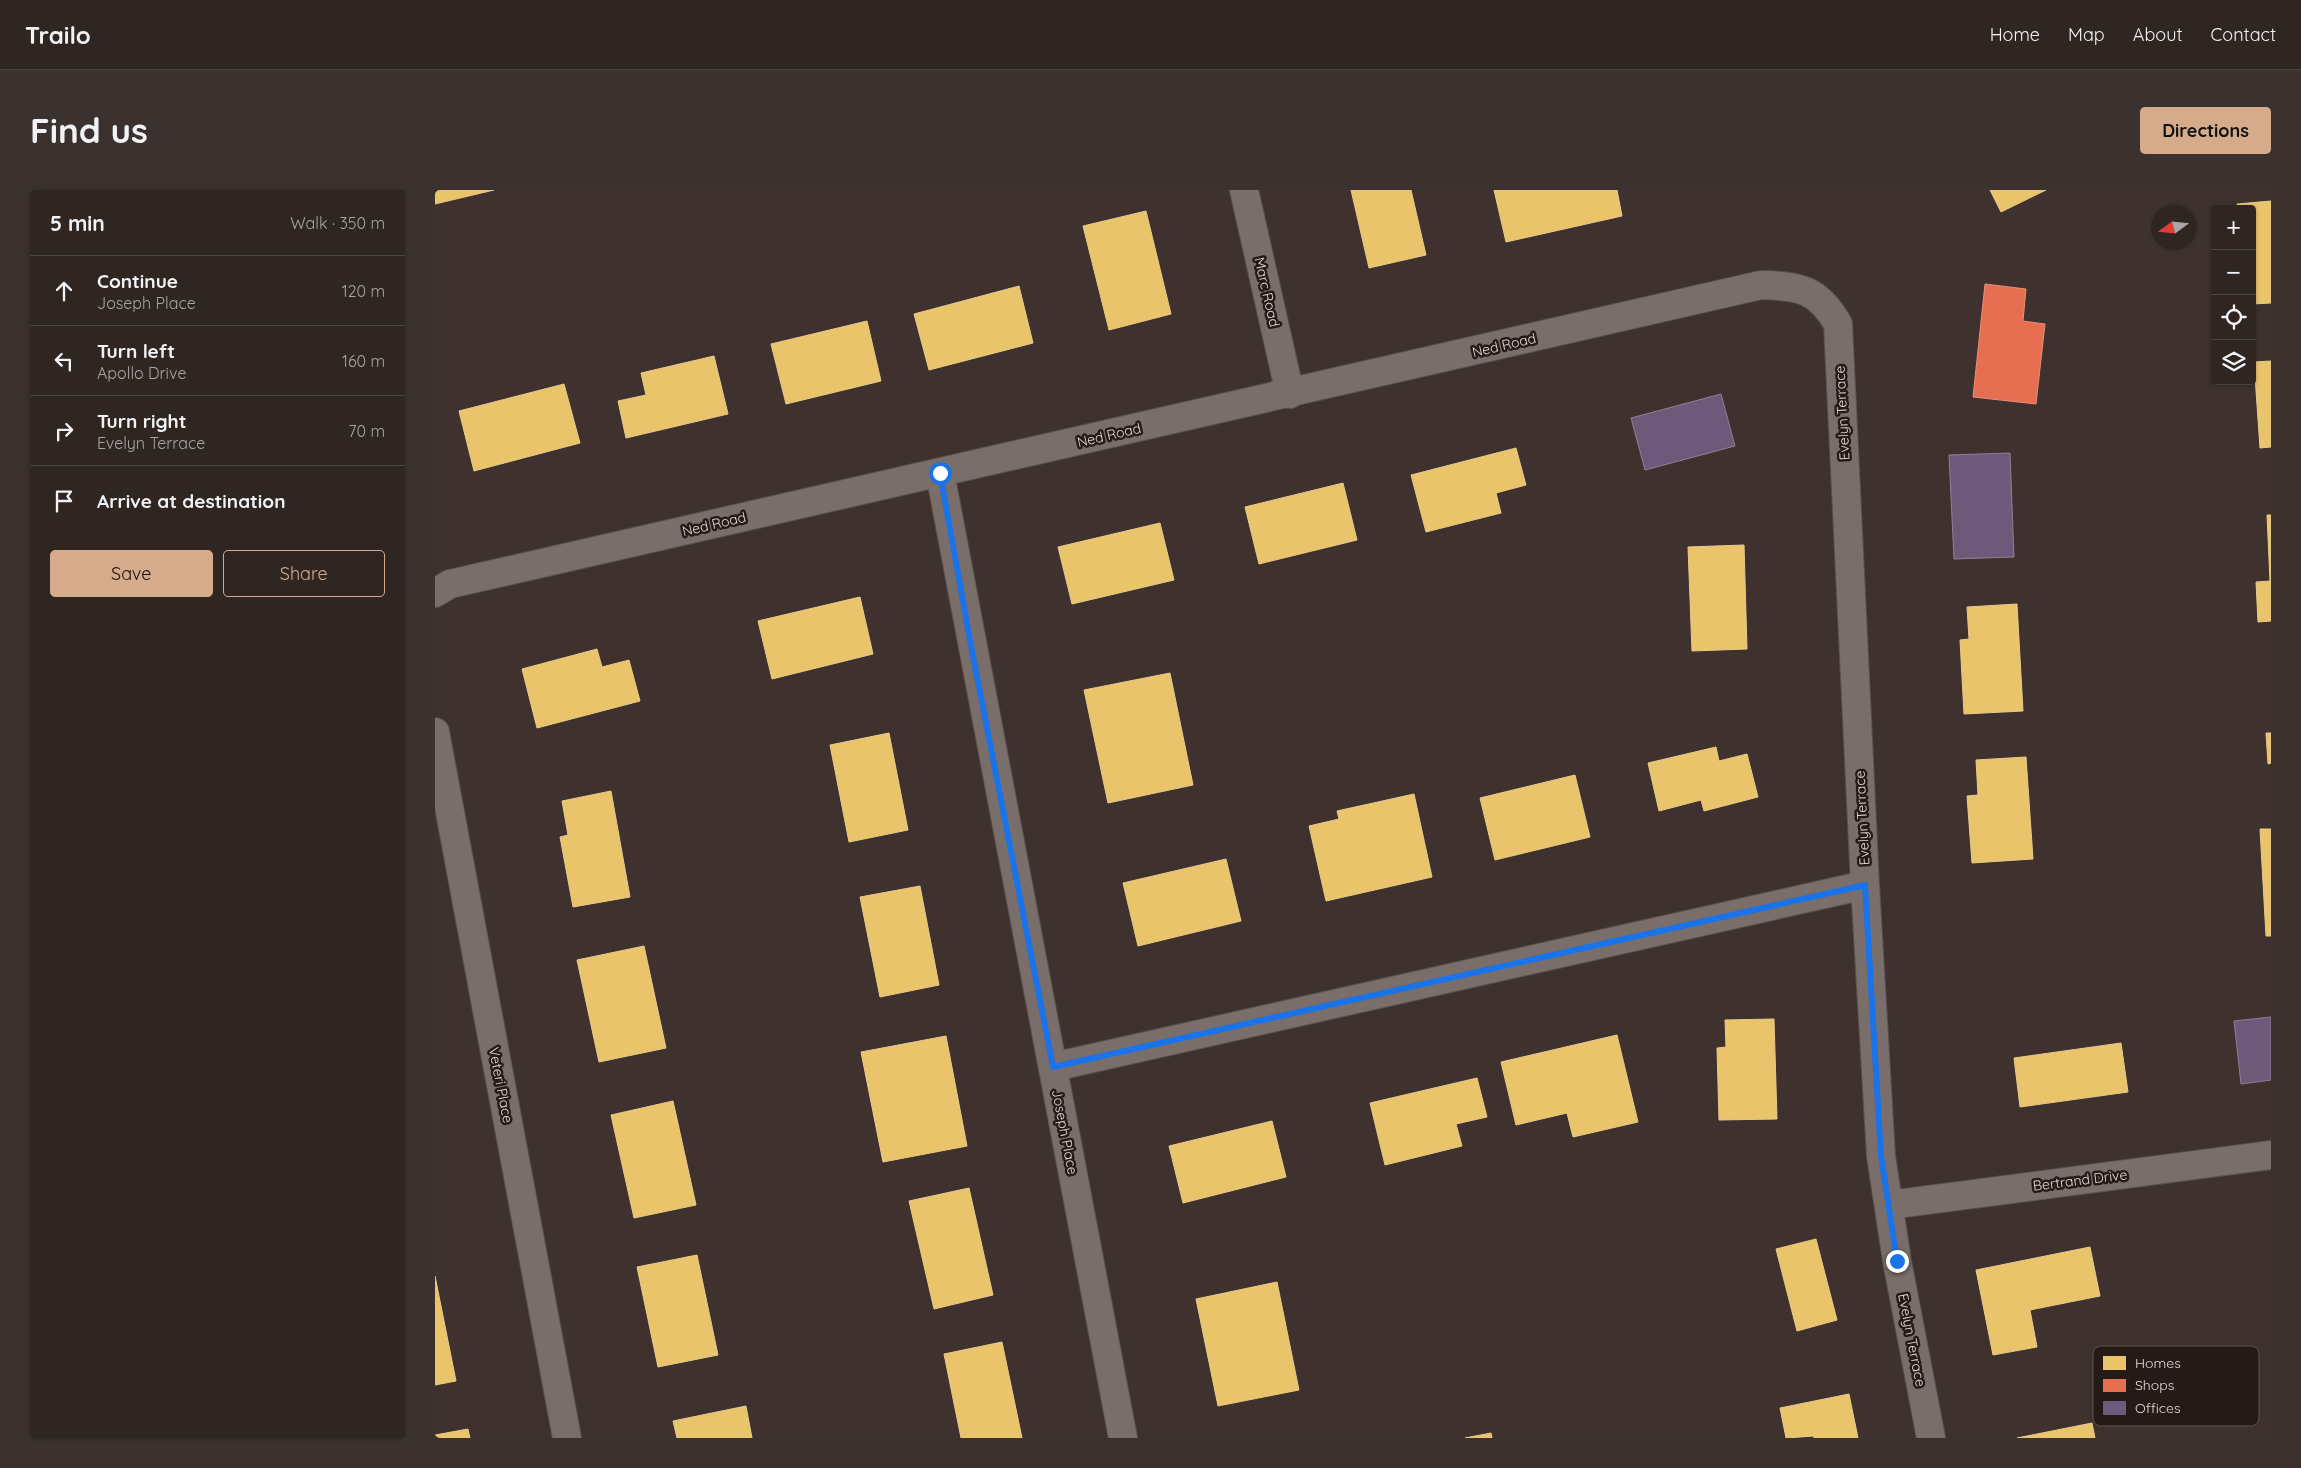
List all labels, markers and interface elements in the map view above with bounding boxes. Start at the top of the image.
text: Trailo [25,20,91,50]
text: Home [1990,23,2040,46]
text: Map [2068,23,2105,46]
text: About [2133,23,2183,46]
text: Contact [2211,23,2276,46]
button: Directions [2140,107,2271,154]
text: Find us [30,108,148,152]
north arrow [2151,205,2196,250]
map controls [2211,205,2256,385]
button: + [2211,205,2256,250]
text: 5 min [50,210,105,236]
text: Walk · 350 m [290,213,385,233]
button: − [2211,250,2256,295]
street label: Marc Road [1250,255,1284,329]
text: Continue [97,269,178,293]
icon: ahead [50,277,78,305]
text: 120 m [342,281,385,301]
text: Joseph Place [97,293,196,313]
button: locate [2211,295,2256,340]
street label: Ned Road [1470,329,1538,361]
text: Turn left [97,339,175,363]
button: layers [2211,340,2256,385]
icon: left [50,347,78,375]
text: 160 m [342,351,385,371]
text: Apollo Drive [97,363,186,383]
street label: Evelyn Terrace [1831,365,1853,461]
text: Turn right [97,409,186,433]
icon: right [50,417,78,445]
street label: Ned Road [1075,419,1143,451]
text: 70 m [348,421,385,441]
text: Evelyn Terrace [97,433,205,453]
route start [929,462,952,485]
icon: arrive [50,487,78,515]
text: Arrive at destination [97,489,286,513]
street label: Ned Road [680,508,748,540]
button: Save [50,550,213,597]
button: Share [223,550,385,597]
street label: Evelyn Terrace [1851,770,1873,866]
street label: Veteri Place [485,1046,517,1125]
street label: Joseph Place [1048,1088,1082,1176]
street label: Bertrand Drive [2032,1165,2128,1195]
route end [1886,1250,1909,1273]
street label: Evelyn Terrace [1894,1292,1930,1388]
legend [2093,1346,2259,1426]
text: Homes [2135,1354,2181,1372]
text: Shops [2135,1376,2174,1394]
text: Offices [2135,1399,2181,1417]

